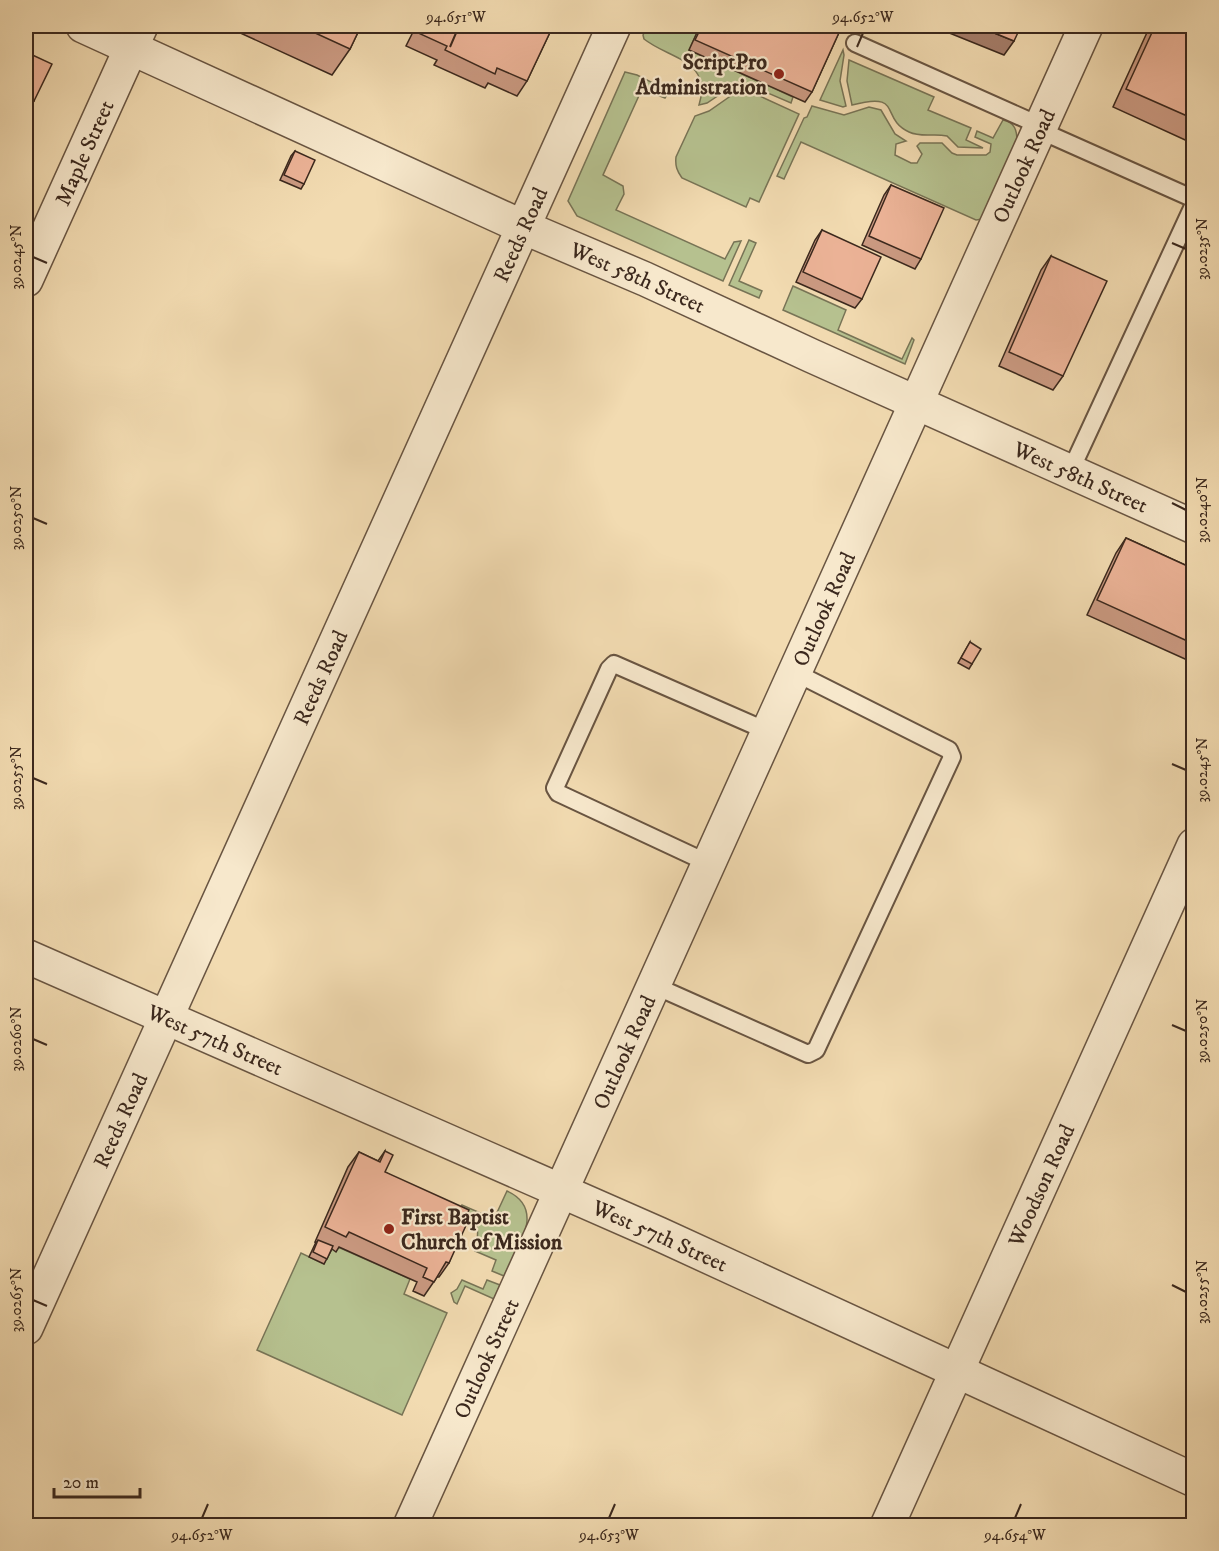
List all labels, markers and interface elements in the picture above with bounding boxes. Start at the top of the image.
text: 94.651°W [425,8,486,27]
text: 94.652°W [831,8,894,27]
place label: ScriptPro Administration [635,49,767,101]
marker: ScriptPro Administration [772,67,786,81]
street label: Maple Street [50,96,121,210]
street label: Outlook Road [987,105,1062,228]
street label: Reeds Road [488,183,554,287]
text: 39.0235°N [1193,218,1212,280]
text: 39.0245°N [7,224,26,290]
street label: West 58th Street [565,236,709,320]
street label: West 58th Street [1008,436,1152,520]
text: 39.0240°N [1193,477,1212,543]
text: 39.0250°N [7,486,26,550]
street label: Outlook Road [787,548,862,671]
street label: Reeds Road [288,626,354,730]
text: 39.0245°N [1193,737,1212,803]
text: 39.0255°N [7,746,26,810]
street label: Outlook Road [588,991,662,1114]
street label: West 57th Street [142,999,287,1082]
text: 39.0250°N [1193,999,1212,1063]
text: 39.0260°N [7,1006,26,1072]
street label: Reeds Road [88,1069,154,1173]
street label: Woodson Road [1002,1120,1081,1252]
street label: West 57th Street [587,1194,731,1279]
place label: First Baptist Church of Mission [401,1204,563,1256]
marker: First Baptist Church of Mission [382,1222,396,1236]
text: 39.0255°N [1193,1260,1212,1324]
text: 39.0265°N [7,1268,26,1332]
street label: Outlook Street [448,1295,526,1423]
scale bar [54,1461,140,1499]
text: 20 m [63,1472,99,1494]
text: 94.652°W [170,1526,233,1545]
text: 94.653°W [578,1526,639,1545]
text: 94.654°W [983,1526,1046,1545]

